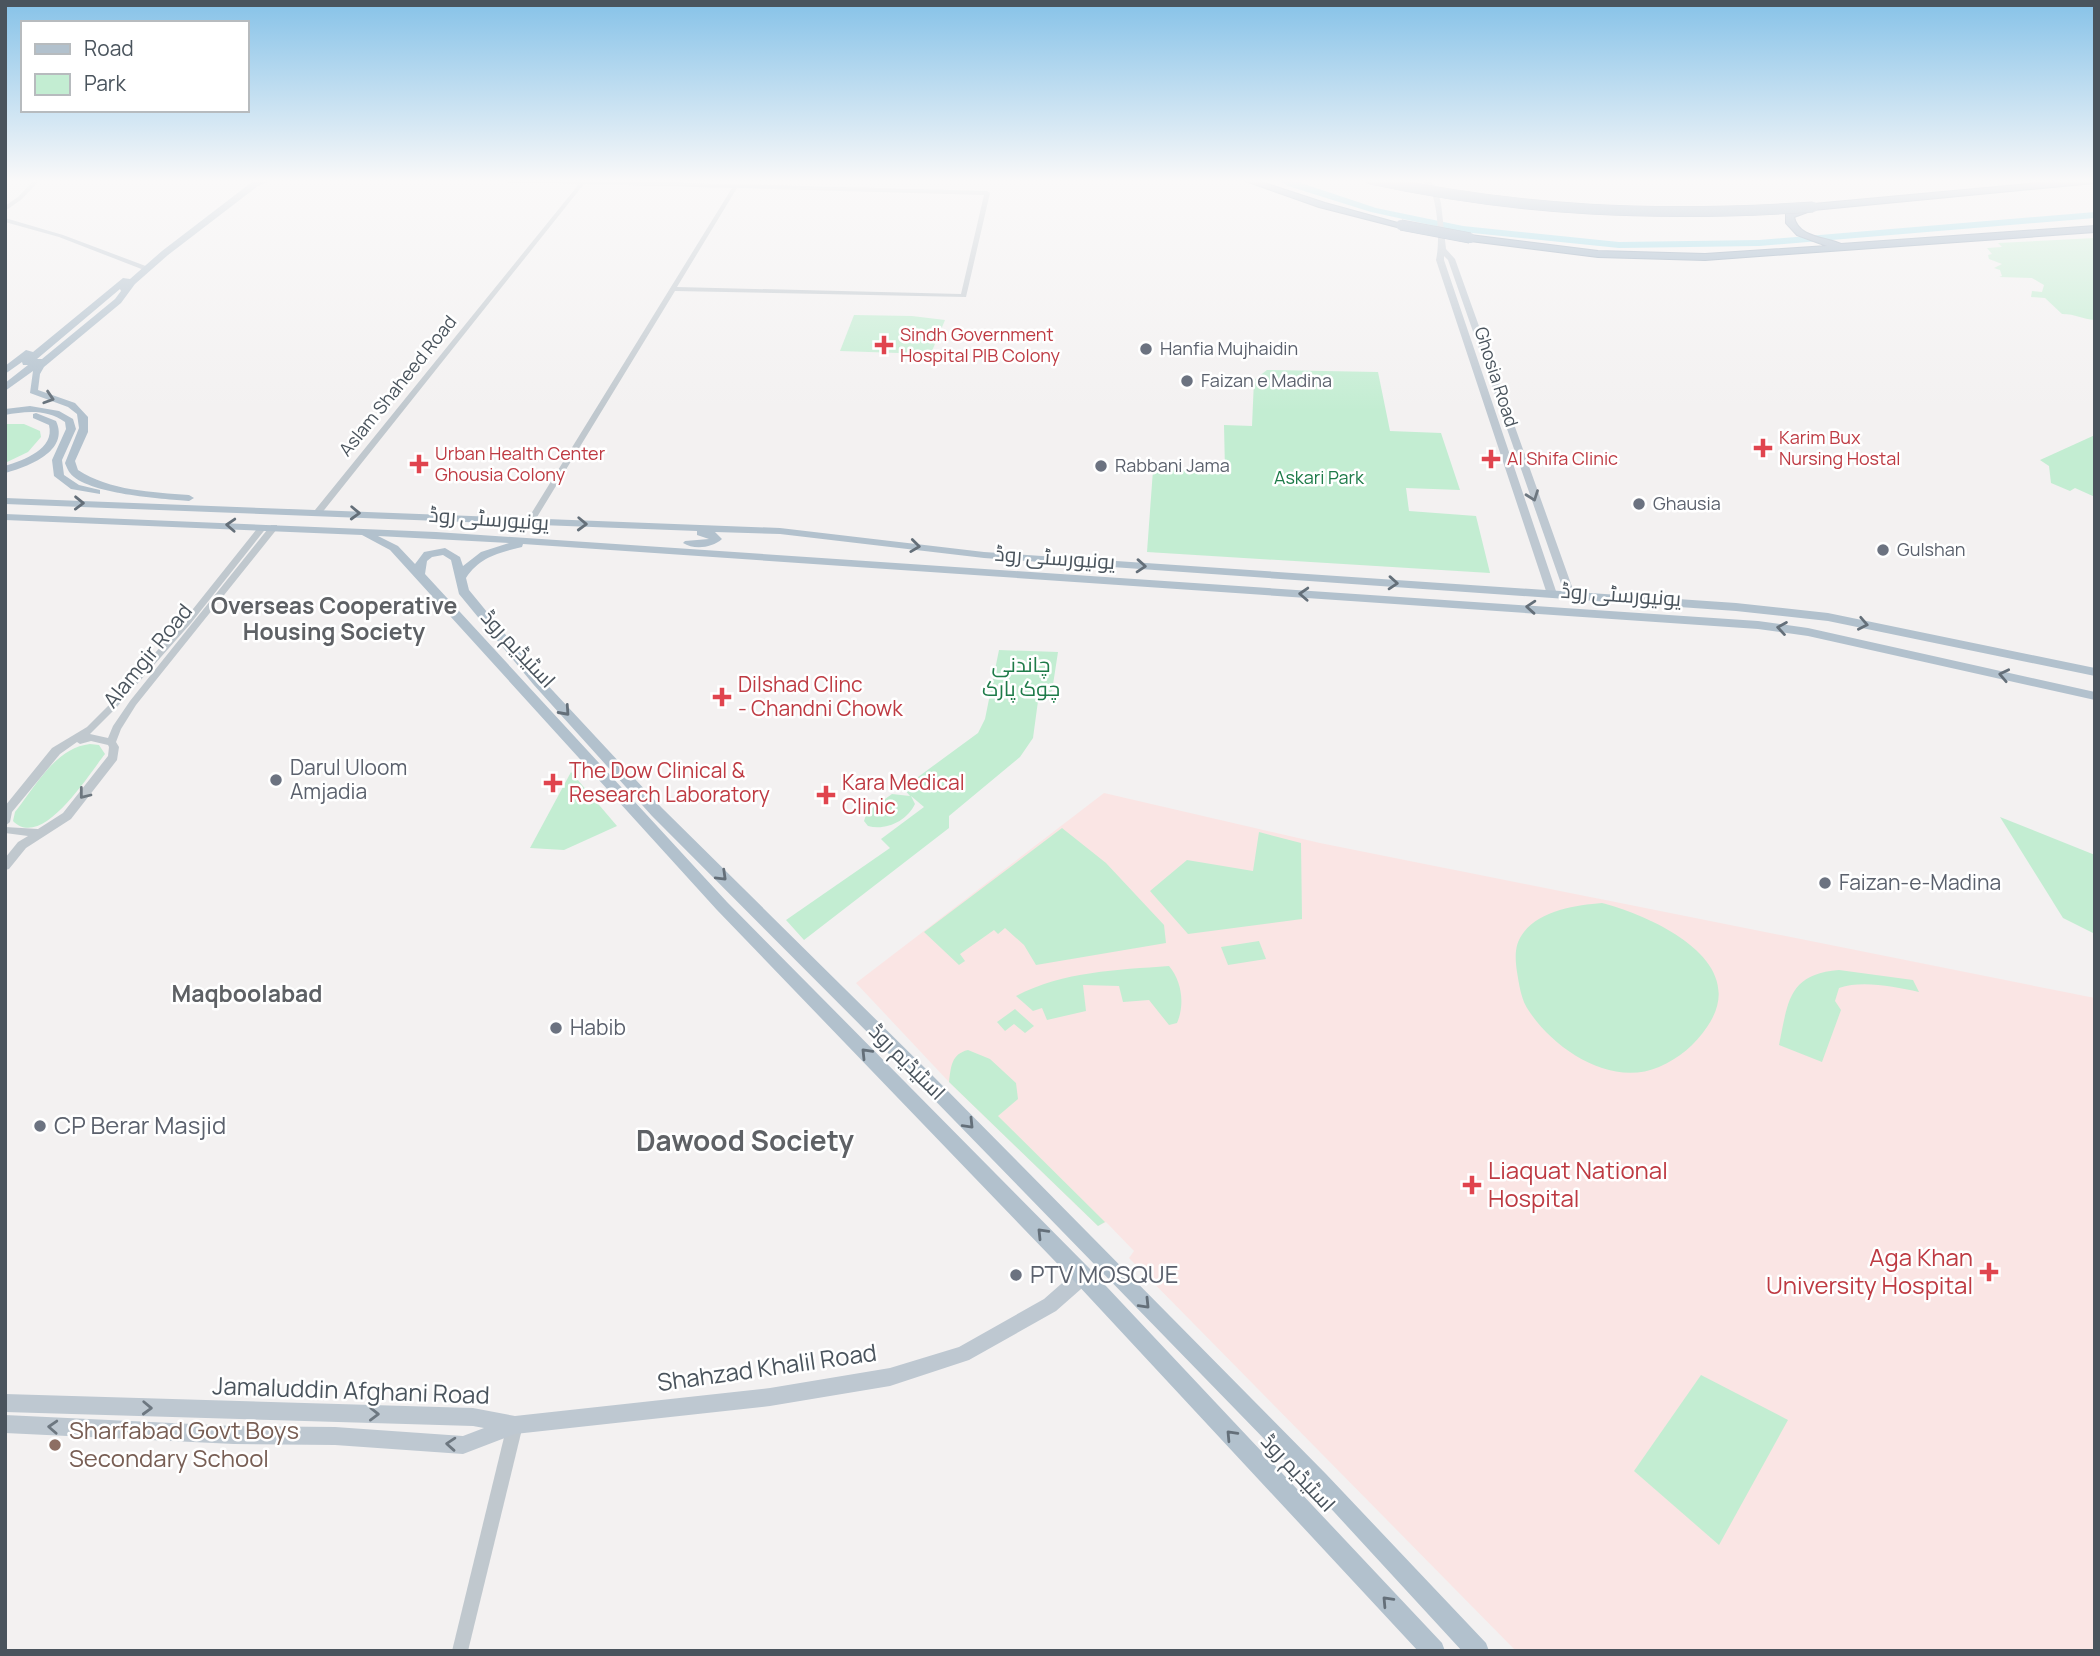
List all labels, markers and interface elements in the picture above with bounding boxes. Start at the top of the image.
legend [21,21,248,112]
text: Road [84,34,134,62]
text: Park [84,69,126,97]
street label: Aslam Shaheed Road [333,310,461,461]
place label: Sindh Government Hospital PIB Colony [900,322,1061,367]
street label: Ghosia Road [1469,324,1524,430]
marker: Sindh Government Hospital PIB Colony [874,335,894,355]
place label: Hanfia Mujhaidin [1160,336,1298,360]
marker: Hanfia Mujhaidin [1138,341,1154,357]
place label: Faizan e Madina [1201,368,1332,392]
marker: Faizan e Madina [1179,373,1195,389]
one-way arrow [42,389,54,404]
place label: Karim Bux Nursing Hostal [1779,425,1900,470]
marker: Karim Bux Nursing Hostal [1753,438,1773,458]
place label: Urban Health Center Ghousia Colony [435,441,606,486]
place label: Al Shifa Clinic [1507,446,1618,470]
marker: Al Shifa Clinic [1481,449,1501,469]
place label: Rabbani Jama [1115,453,1230,477]
marker: Urban Health Center Ghousia Colony [409,454,429,474]
marker: Rabbani Jama [1093,458,1109,474]
park label: Askari Park [1274,465,1365,489]
one-way arrow [1525,490,1539,502]
place label: Ghausia [1653,491,1721,515]
one-way arrow [74,495,84,511]
marker: Ghausia [1631,496,1647,512]
street label: یونیورسٹی روڈ [428,500,551,536]
one-way arrow [350,506,361,521]
one-way arrow [577,516,588,531]
one-way arrow [226,518,237,533]
place label: Gulshan [1897,537,1965,561]
one-way arrow [910,538,921,553]
street label: یونیورسٹی روڈ [994,539,1117,575]
marker: Gulshan [1875,542,1891,558]
one-way arrow [1136,559,1147,574]
one-way arrow [1388,575,1399,590]
street label: یونیورسٹی روڈ [1560,576,1683,612]
one-way arrow [1298,586,1309,601]
district label: Overseas Cooperative Housing Society [211,589,457,647]
street label: Alamgir Road [97,597,198,713]
one-way arrow [1525,600,1536,615]
street label: اسٹیڈیم روڈ [475,603,562,694]
one-way arrow [1857,615,1869,630]
one-way arrow [1776,621,1788,636]
park label: چاندنی چوک پارک [982,650,1060,703]
one-way arrow [1998,669,2010,684]
place label: Dilshad Clinc - Chandni Chowk [738,670,903,722]
marker: Dilshad Clinc - Chandni Chowk [712,687,732,707]
one-way arrow [557,703,569,716]
place label: Darul Uloom Amjadia [290,753,407,805]
place label: The Dow Clinical & Research Laboratory [569,756,770,808]
place label: Kara Medical Clinic [842,768,965,820]
marker: Darul Uloom Amjadia [268,772,284,788]
marker: The Dow Clinical & Research Laboratory [543,773,563,793]
marker: Kara Medical Clinic [816,785,836,805]
one-way arrow [80,786,93,799]
one-way arrow [714,868,726,880]
place label: Faizan-e-Madina [1839,868,2001,896]
marker: Faizan-e-Madina [1817,875,1833,891]
district label: Maqboolabad [171,977,323,1009]
place label: Habib [570,1013,626,1041]
street label: اسٹیڈیم روڈ [863,1017,952,1106]
marker: Habib [548,1020,564,1036]
one-way arrow [862,1048,875,1061]
place label: CP Berar Masjid [54,1108,226,1141]
one-way arrow [960,1116,973,1129]
marker: CP Berar Masjid [32,1118,48,1134]
district label: Dawood Society [636,1121,854,1159]
place label: Liaquat National Hospital [1488,1153,1668,1214]
marker: Liaquat National Hospital [1462,1175,1482,1195]
one-way arrow [1038,1228,1051,1241]
place label: Aga Khan University Hospital [1766,1240,1973,1301]
place label: PTV MOSQUE [1030,1257,1178,1290]
marker: Aga Khan University Hospital [1979,1262,1999,1282]
marker: PTV MOSQUE [1008,1267,1024,1283]
one-way arrow [1137,1296,1150,1309]
street label: Shahzad Khalil Road [655,1335,879,1398]
street label: Jamaluddin Afghani Road [212,1368,490,1411]
one-way arrow [142,1400,153,1416]
one-way arrow [369,1407,380,1422]
place label: Sharfabad Govt Boys Secondary School [69,1413,299,1474]
one-way arrow [47,1420,58,1435]
street label: اسٹیڈیم روڈ [1255,1427,1342,1518]
one-way arrow [1227,1430,1240,1443]
marker: Sharfabad Govt Boys Secondary School [47,1437,63,1453]
one-way arrow [445,1437,456,1452]
one-way arrow [1382,1596,1395,1609]

